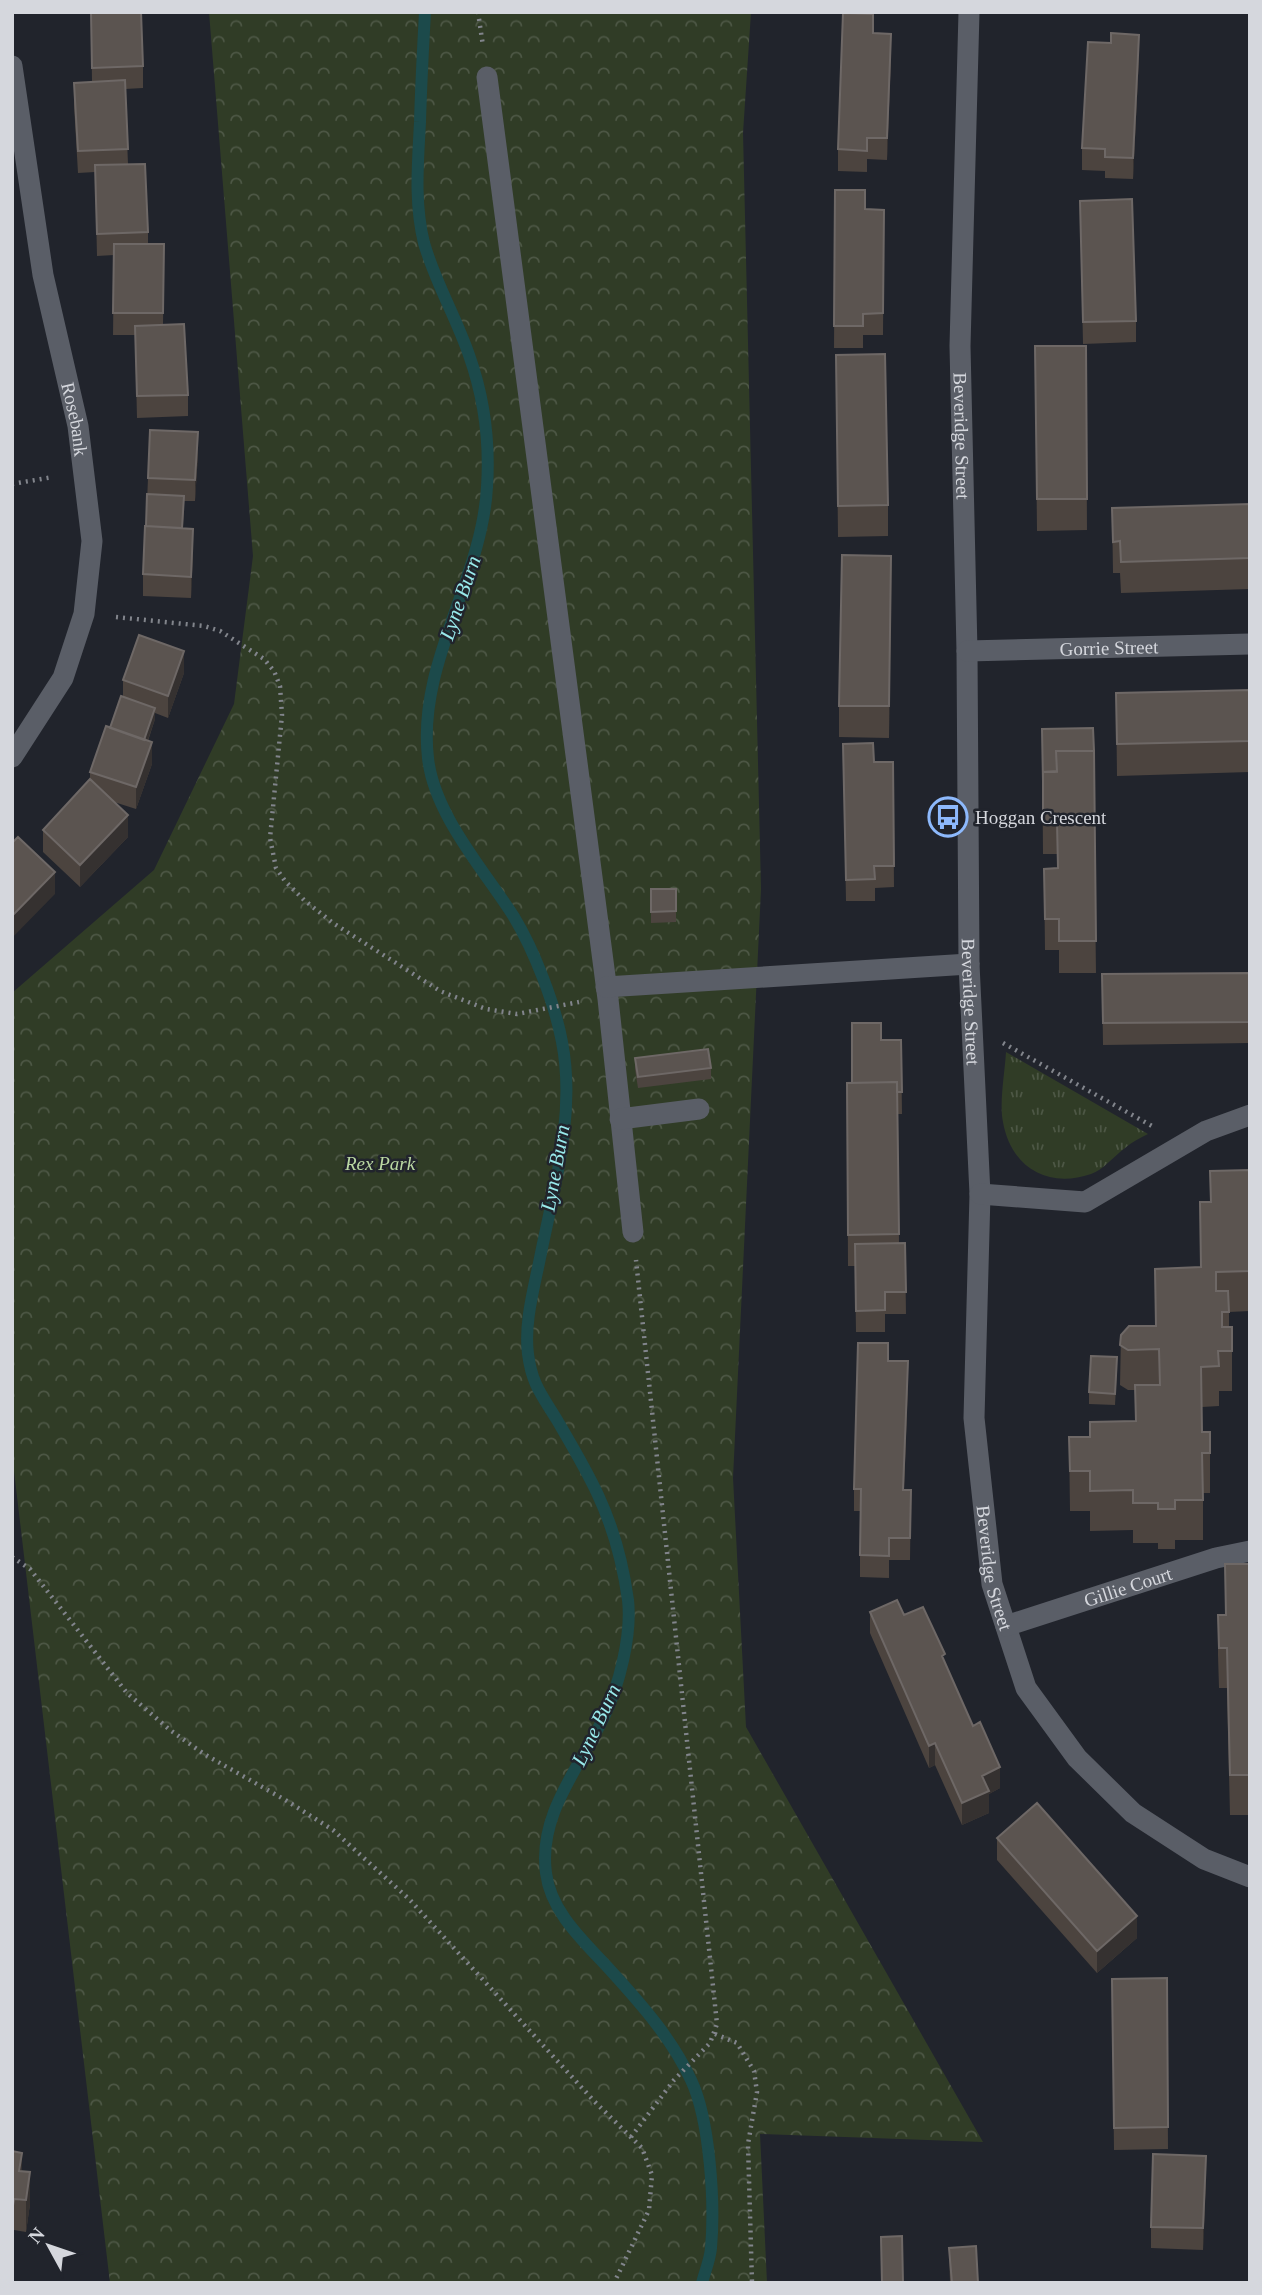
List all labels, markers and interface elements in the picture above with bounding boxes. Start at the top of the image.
street label: Beveridge Street [950,372,974,500]
street label: Rosebank [57,380,92,458]
water label: Lyne Burn [434,553,486,644]
street label: Gorrie Street [1059,636,1159,660]
bus stop icon: Hoggan Crescent [927,796,969,838]
place label: Hoggan Crescent [975,807,1107,828]
street label: Beveridge Street [958,938,984,1067]
water label: Lyne Burn [535,1123,574,1214]
park label: Rex Park [344,1153,416,1174]
street label: Beveridge Street [973,1504,1017,1634]
street label: Gillie Court [1081,1563,1175,1611]
water label: Lyne Burn [566,1680,625,1771]
north arrow [14,2211,84,2281]
text: N [24,2223,49,2247]

